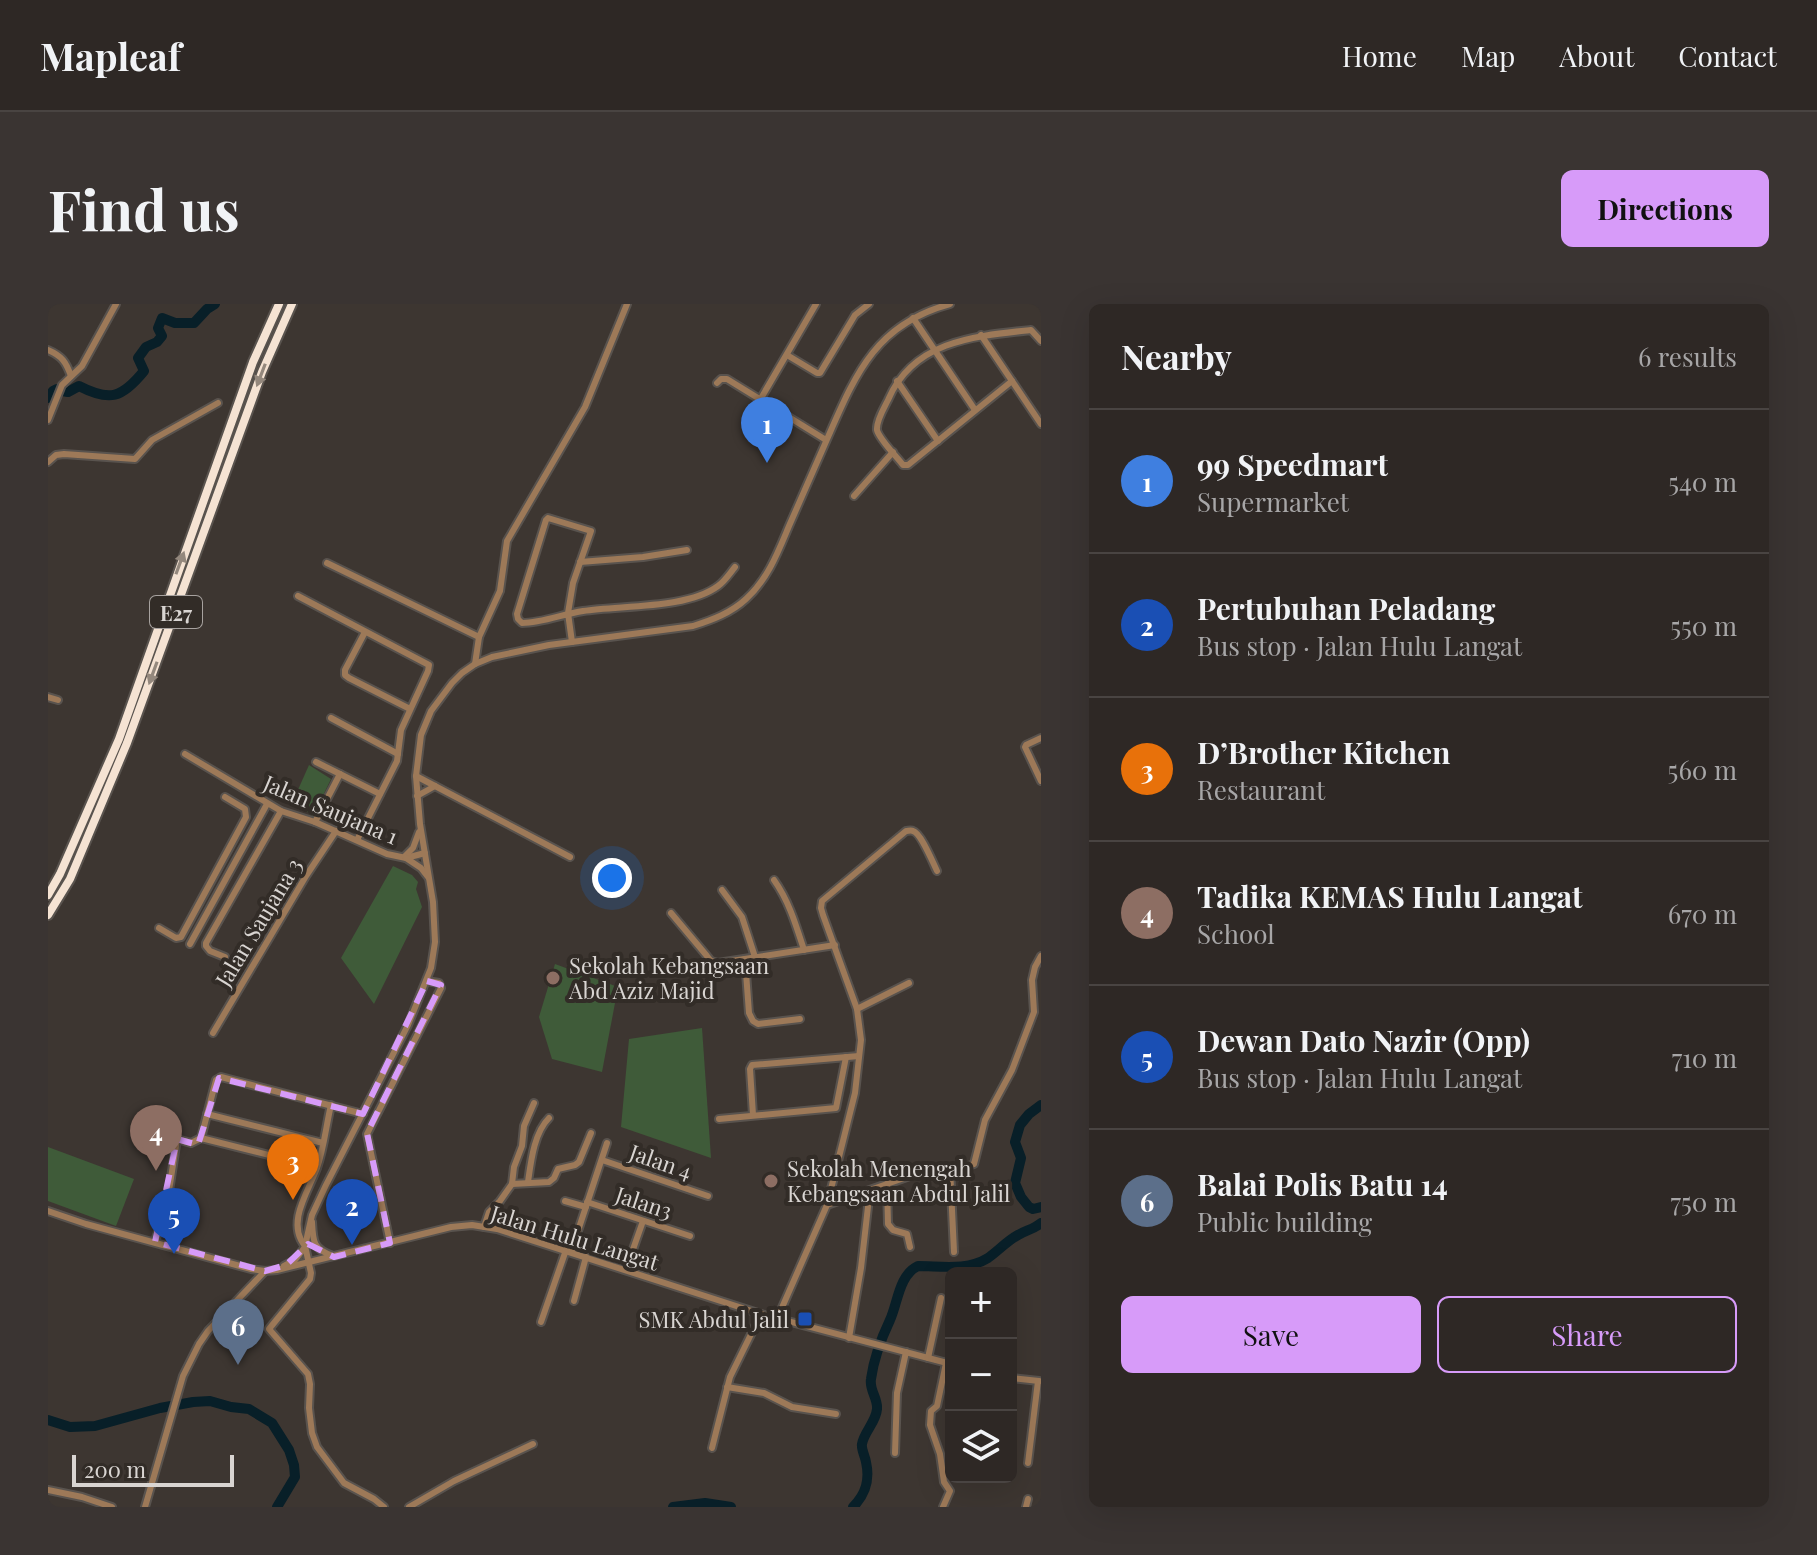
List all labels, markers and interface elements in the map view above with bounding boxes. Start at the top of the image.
text: Mapleaf [40,30,181,81]
text: Home [1342,37,1417,74]
text: Map [1461,37,1515,74]
text: About [1559,37,1634,74]
text: Contact [1678,37,1777,74]
button: Directions [1561,170,1769,247]
text: Find us [48,171,240,246]
text: Nearby [1121,333,1232,379]
text: 6 results [1638,339,1737,374]
one-way arrow [254,363,267,387]
pin: 1 [741,397,793,463]
text: 99 Speedmart [1197,444,1388,484]
text: 1 [1142,464,1152,499]
text: 540 m [1668,464,1737,499]
text: Supermarket [1197,484,1349,519]
one-way arrow [175,551,187,575]
text: Pertubuhan Peladang [1197,588,1495,628]
road number: E27 [150,596,202,628]
text: 2 [1140,608,1154,643]
text: 550 m [1670,608,1737,643]
text: Bus stop · Jalan Hulu Langat [1197,628,1522,663]
one-way arrow [146,661,159,685]
text: D’Brother Kitchen [1197,732,1450,772]
text: 3 [1141,752,1153,787]
text: 560 m [1668,752,1737,787]
street label: Jalan Saujana 1 [258,767,403,851]
text: Restaurant [1197,772,1325,807]
street label: Jalan Saujana 3 [207,852,308,993]
your location [592,858,632,898]
text: Tadika KEMAS Hulu Langat [1197,876,1583,916]
text: 4 [1140,896,1154,931]
text: 670 m [1668,896,1737,931]
text: School [1197,916,1275,951]
place label: Sekolah Kebangsaan Abd Aziz Majid [568,950,769,1005]
marker: Sekolah Kebangsaan Abd Aziz Majid [544,969,562,987]
text: Dewan Dato Nazir (Opp) [1197,1020,1530,1060]
text: 5 [1141,1040,1153,1075]
text: 710 m [1672,1040,1737,1075]
text: Bus stop · Jalan Hulu Langat [1197,1060,1522,1095]
pin: 4 [130,1105,182,1171]
pin: 3 [267,1134,319,1200]
street label: Jalan 4 [625,1136,696,1186]
place label: Sekolah Menengah Kebangsaan Abdul Jalil [787,1153,1010,1208]
text: Balai Polis Batu 14 [1197,1164,1448,1204]
marker: Sekolah Menengah Kebangsaan Abdul Jalil [762,1172,780,1190]
street label: Jalan3 [611,1178,676,1225]
pin: 2 [326,1179,378,1245]
text: 6 [1140,1184,1154,1219]
text: 750 m [1670,1184,1737,1219]
pin: 5 [148,1188,200,1254]
street label: Jalan Hulu Langat [486,1197,664,1277]
text: Public building [1197,1204,1372,1239]
map controls [945,1267,1017,1483]
button: + [945,1267,1017,1339]
button: Save [1121,1296,1421,1373]
button: Share [1437,1296,1737,1373]
pin: 6 [212,1299,264,1365]
place label: SMK Abdul Jalil [639,1304,789,1334]
marker: SMK Abdul Jalil [796,1310,814,1328]
button: − [945,1339,1017,1411]
button: layers [945,1411,1017,1483]
scale bar [72,1451,234,1487]
text: 200 m [84,1454,146,1484]

